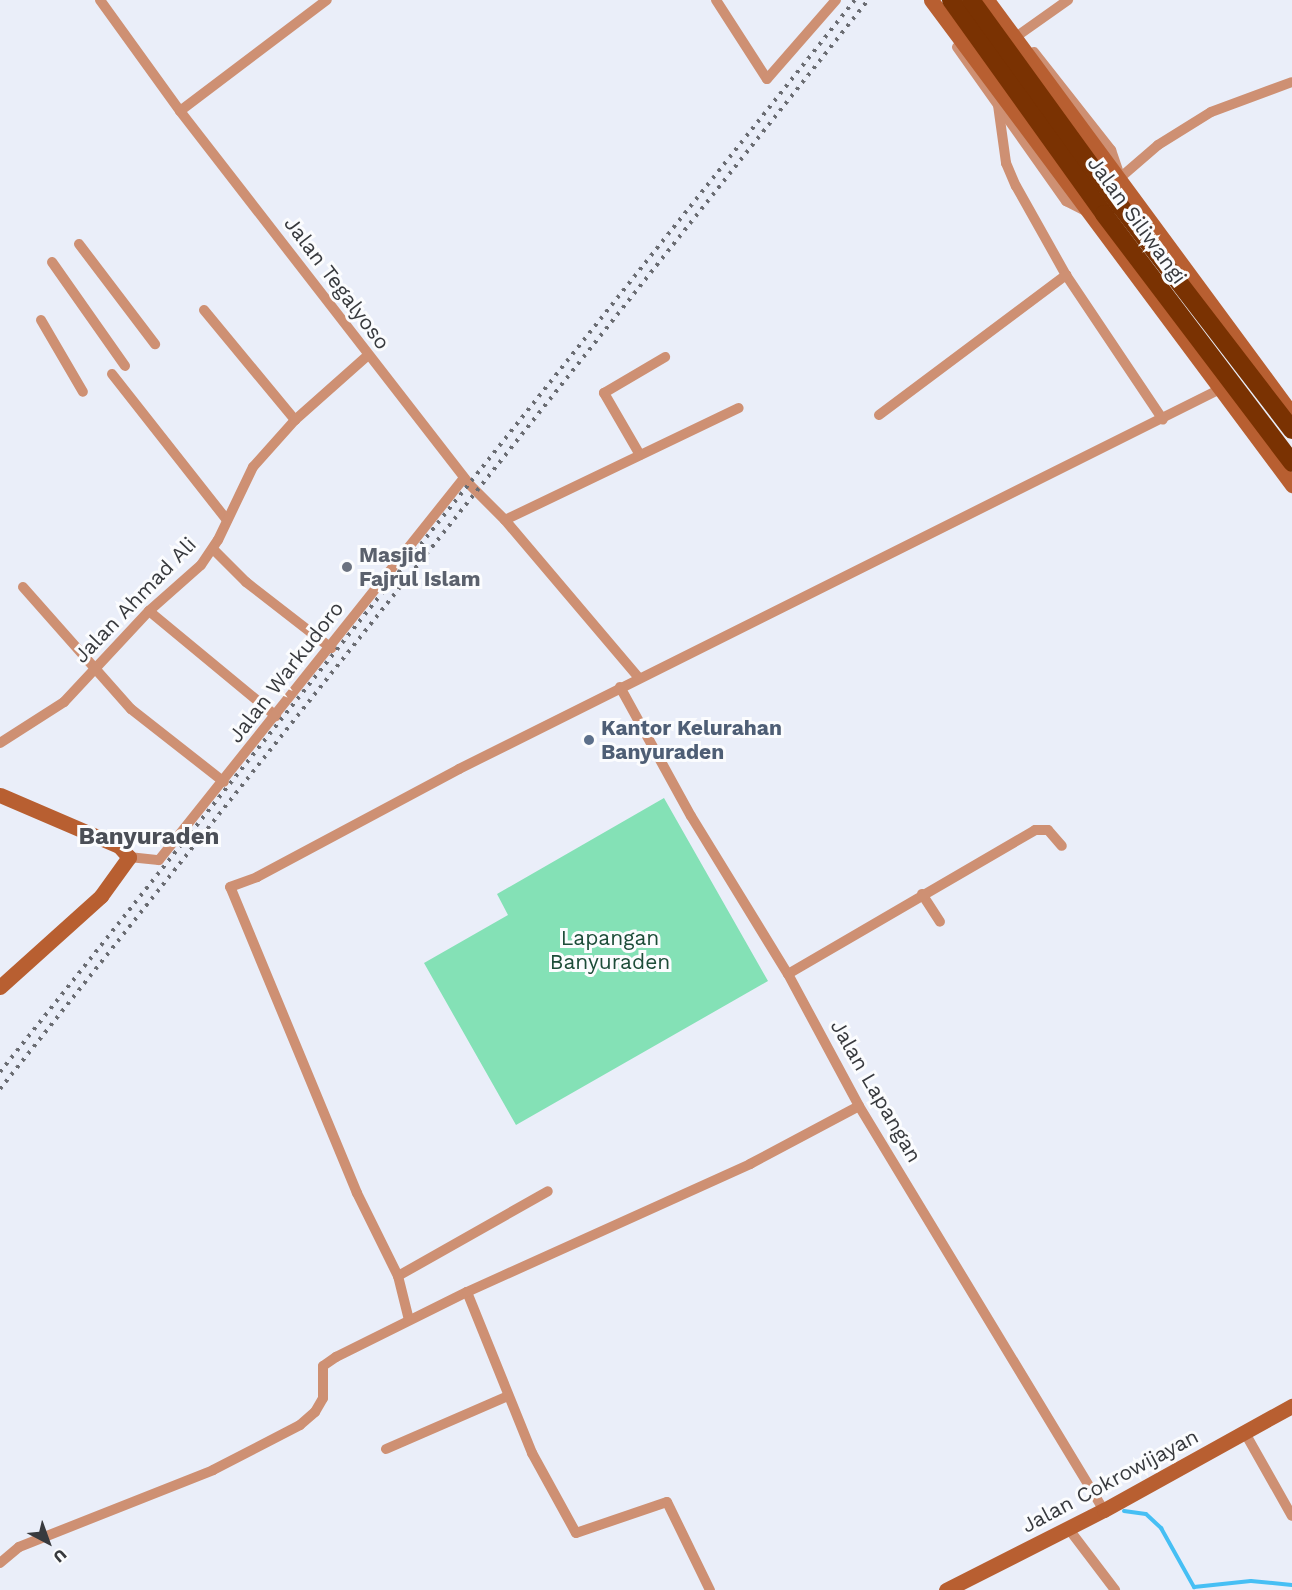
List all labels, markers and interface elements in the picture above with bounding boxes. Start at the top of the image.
street label: Jalan Siliwangi [1082,151,1192,289]
street label: Jalan Tegalyoso [279,211,395,355]
street label: Jalan Ahmad Ali [68,531,202,669]
place label: Masjid Fajrul Islam [359,542,481,592]
marker: Masjid Fajrul Islam [340,560,354,574]
street label: Jalan Warkudoro [223,596,349,748]
place label: Kantor Kelurahan Banyuraden [601,715,782,765]
marker: Kantor Kelurahan Banyuraden [582,733,596,747]
district label: Banyuraden [79,823,219,851]
park label: Lapangan Banyuraden [550,925,670,975]
street label: Jalan Lapangan [825,1015,927,1167]
street label: Jalan Cokrowijayan [1017,1424,1203,1538]
north arrow [18,1512,78,1572]
text: U [50,1545,71,1567]

